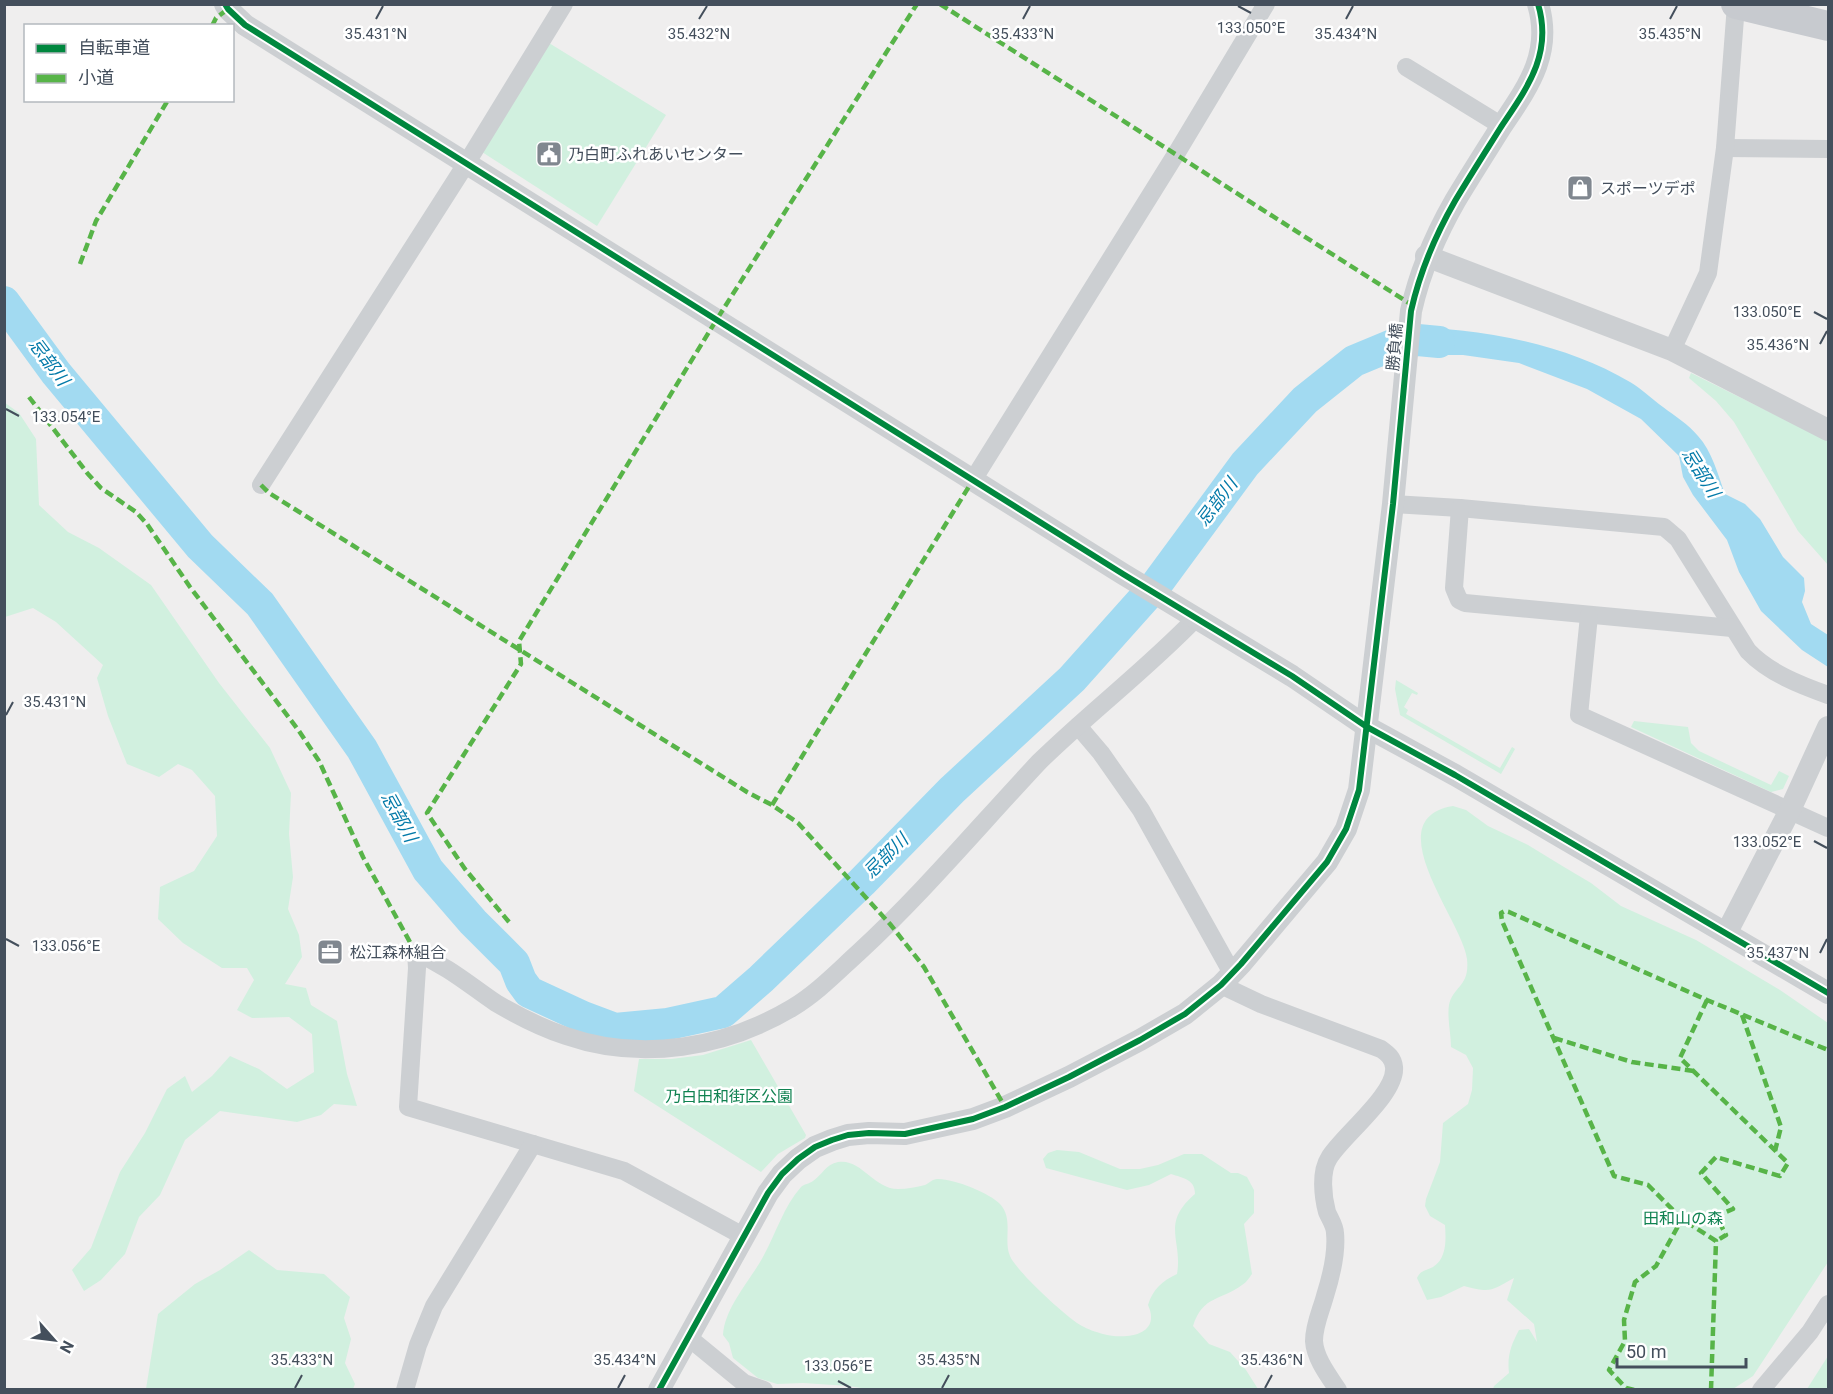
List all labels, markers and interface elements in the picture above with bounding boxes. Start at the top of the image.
text: 133.050°E [1217,19,1286,37]
legend [24,24,234,102]
text: 35.431°N [345,25,407,43]
text: 35.432°N [668,25,730,43]
text: 35.433°N [992,25,1054,43]
text: 35.434°N [1315,25,1377,43]
text: 35.435°N [1639,25,1701,43]
text: 自転車道 [78,37,150,58]
text: 小道 [78,67,114,88]
public building icon: 乃白町ふれあいセンター [534,139,564,169]
place label: 乃白町ふれあいセンター [568,145,744,164]
shop icon: スポーツデポ [1565,173,1595,203]
place label: スポーツデポ [1600,179,1696,198]
text: 133.050°E [1733,303,1802,321]
street label: 勝負橋 [1383,322,1406,372]
water label: 忌部川 [25,334,75,391]
text: 35.436°N [1747,336,1809,354]
text: 133.054°E [32,408,101,426]
water label: 忌部川 [1678,444,1726,503]
water label: 忌部川 [1192,472,1242,530]
text: 35.431°N [24,693,86,711]
water label: 忌部川 [377,788,423,847]
water label: 忌部川 [859,828,914,882]
text: 133.052°E [1733,833,1802,851]
text: 133.056°E [32,937,101,955]
office icon: 松江森林組合 [315,937,345,967]
place label: 松江森林組合 [350,943,446,962]
text: 35.437°N [1747,944,1809,962]
park label: 乃白田和街区公園 [665,1087,793,1106]
park label: 田和山の森 [1643,1209,1723,1228]
north arrow [24,1310,84,1370]
scale bar [1617,1331,1746,1369]
text: N [56,1337,78,1356]
text: 50 m [1626,1341,1666,1362]
text: 35.433°N [271,1351,333,1369]
text: 35.434°N [594,1351,656,1369]
text: 35.435°N [918,1351,980,1369]
text: 35.436°N [1241,1351,1303,1369]
text: 133.056°E [804,1357,873,1375]

